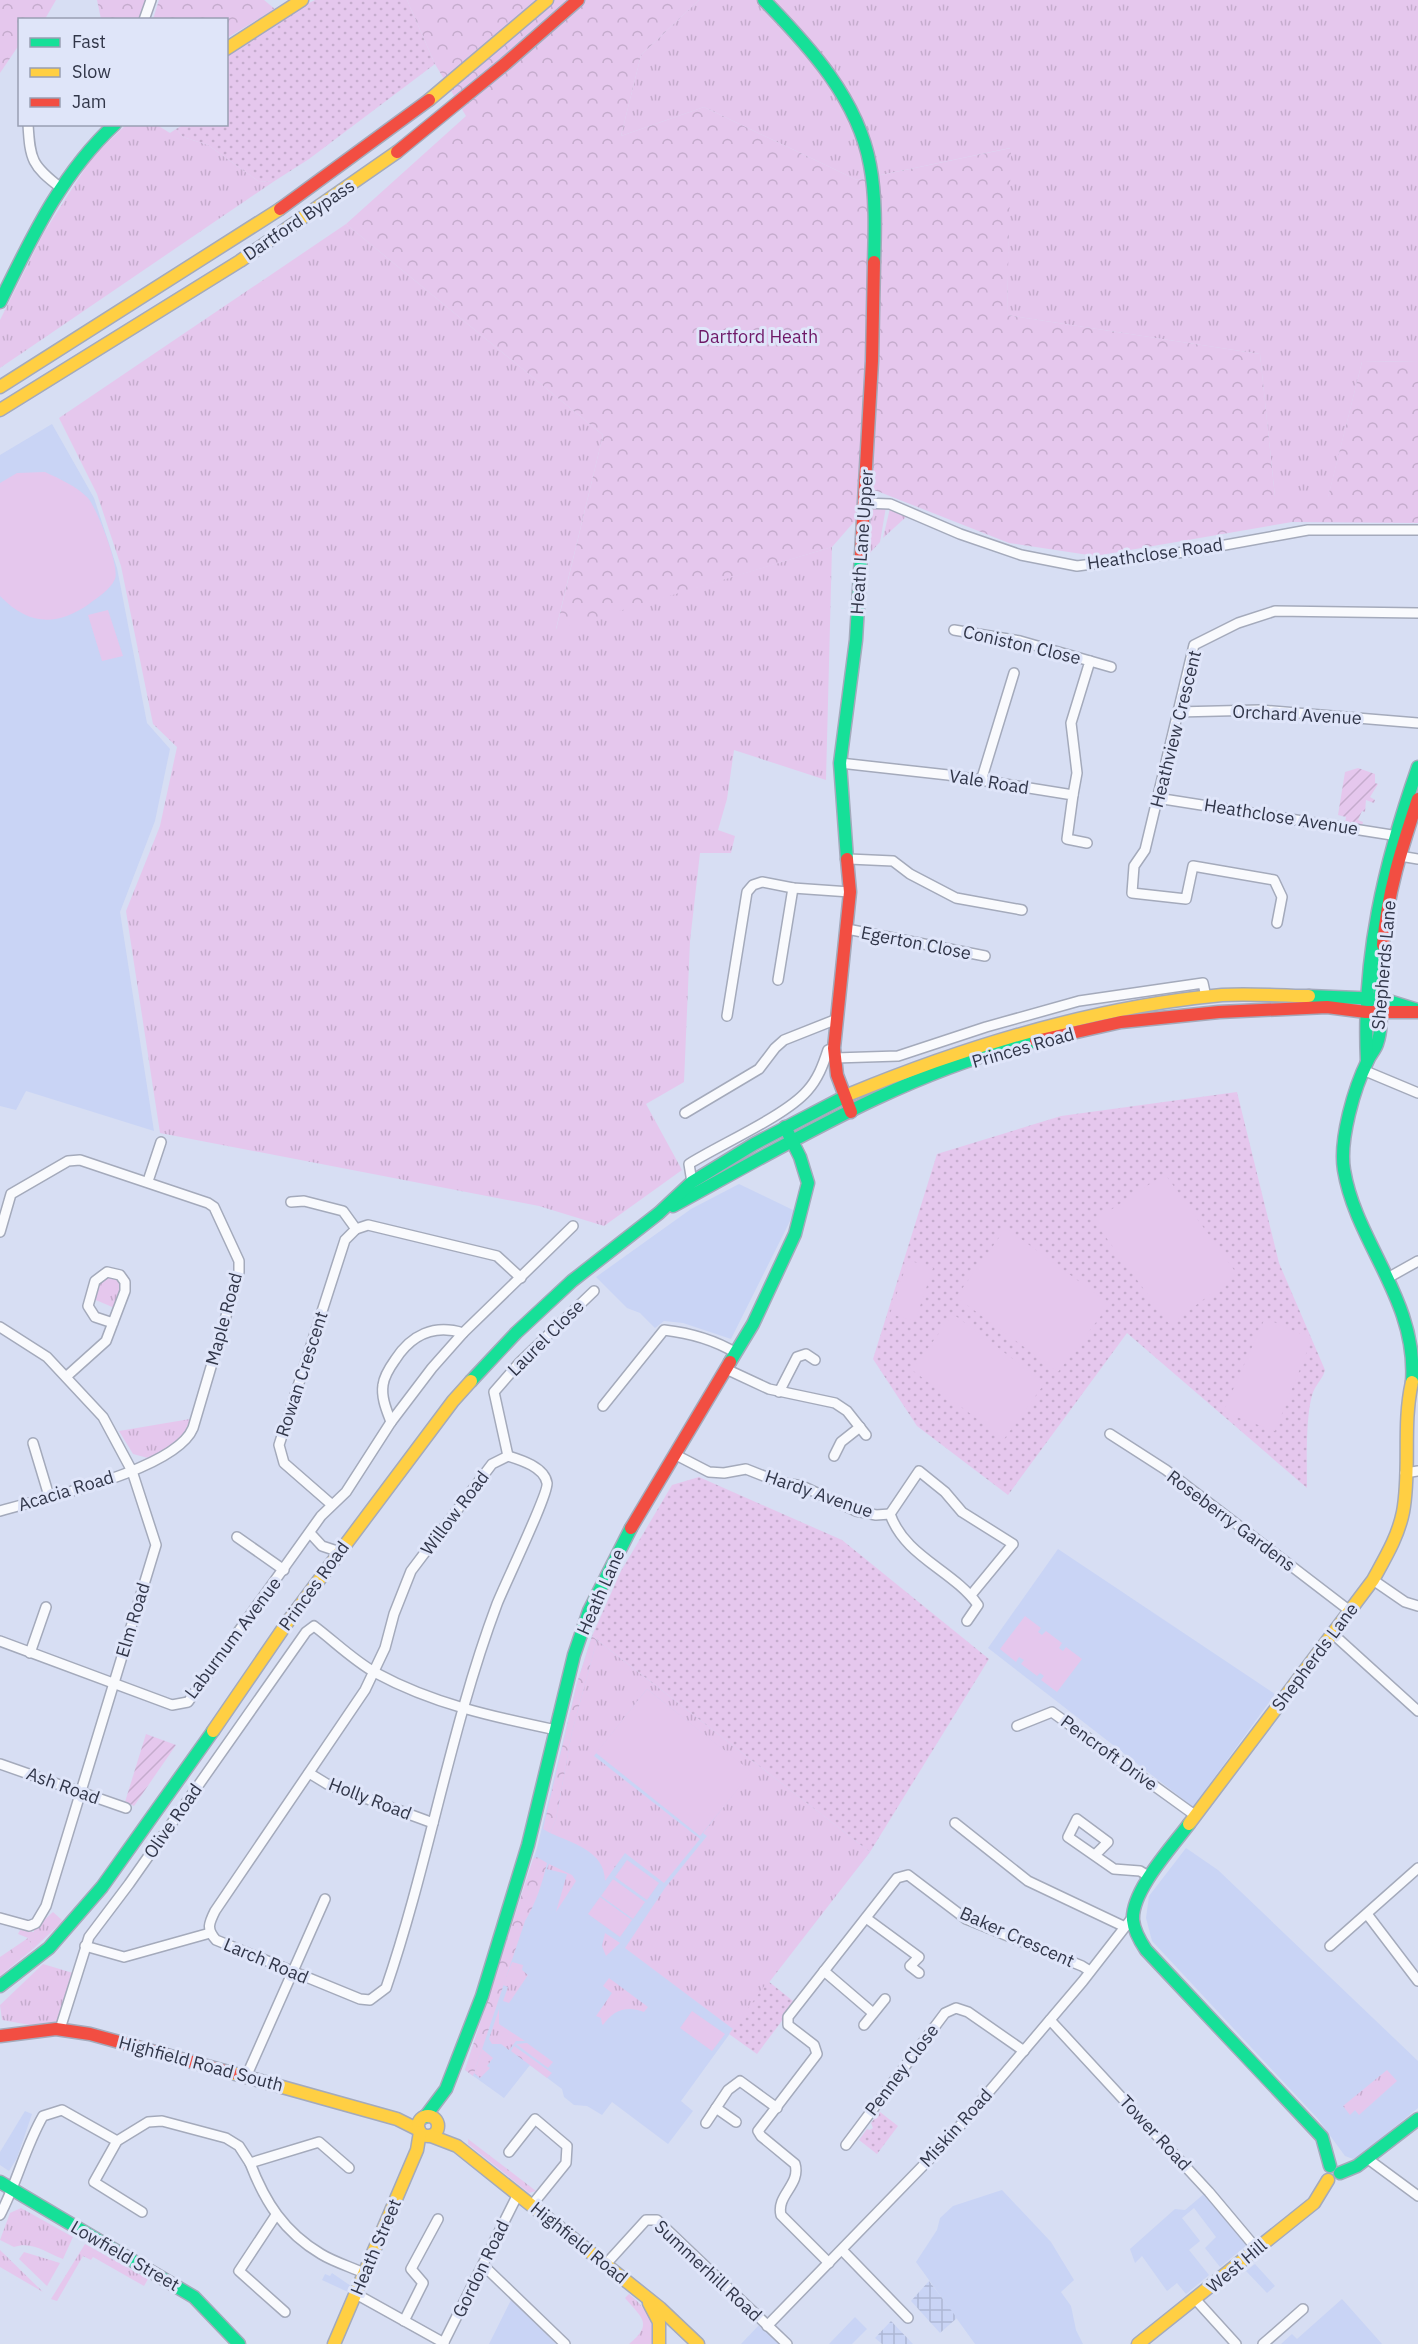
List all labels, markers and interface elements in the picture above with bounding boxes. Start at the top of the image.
legend [18,18,228,126]
text: Fast [72,30,106,53]
text: Slow [72,60,111,83]
text: Jam [72,90,107,113]
street label: Dartford Bypass [239,174,359,265]
park label: Dartford Heath [698,325,818,348]
street label: Heath Lane Upper [845,468,878,615]
street label: Heathclose Road [1085,533,1224,574]
street label: Coniston Close [961,620,1083,669]
street label: Heathview Crescent [1145,648,1206,810]
street label: Orchard Avenue [1232,700,1362,729]
street label: Vale Road [948,764,1031,799]
street label: Heathclose Avenue [1202,793,1360,840]
street label: Shepherds Lane [1366,899,1401,1031]
street label: Egerton Close [859,921,973,965]
street label: Princes Road [969,1022,1077,1073]
street label: Maple Road [200,1270,247,1368]
street label: Laurel Close [502,1294,589,1381]
street label: Rowan Crescent [270,1308,333,1440]
street label: Hardy Avenue [762,1464,876,1523]
street label: Acacia Road [15,1465,117,1516]
street label: Roseberry Gardens [1163,1465,1300,1576]
street label: Willow Road [415,1466,494,1559]
street label: Princes Road [273,1536,354,1635]
street label: Heath Lane [571,1545,630,1638]
street label: Laburnum Avenue [179,1572,286,1703]
street label: Elm Road [110,1580,155,1660]
street label: Shepherds Lane [1266,1598,1363,1715]
street label: Pencroft Drive [1056,1710,1162,1796]
street label: Ash Road [23,1762,103,1809]
street label: Holly Road [325,1772,415,1825]
street label: Olive Road [138,1779,207,1863]
street label: Baker Crescent [956,1901,1078,1972]
street label: Larch Road [220,1932,312,1989]
street label: Penney Close [860,2019,944,2120]
street label: Highfield Road South [116,2030,286,2097]
street label: Miskin Road [914,2084,997,2172]
street label: Tower Road [1115,2090,1196,2175]
street label: Heath Street [345,2195,406,2298]
street label: Highfield Road [526,2197,632,2289]
street label: Lowfield Street [67,2215,184,2296]
street label: Summerhill Road [650,2215,767,2326]
street label: Gordon Road [447,2216,514,2321]
street label: West Hill [1202,2234,1272,2298]

